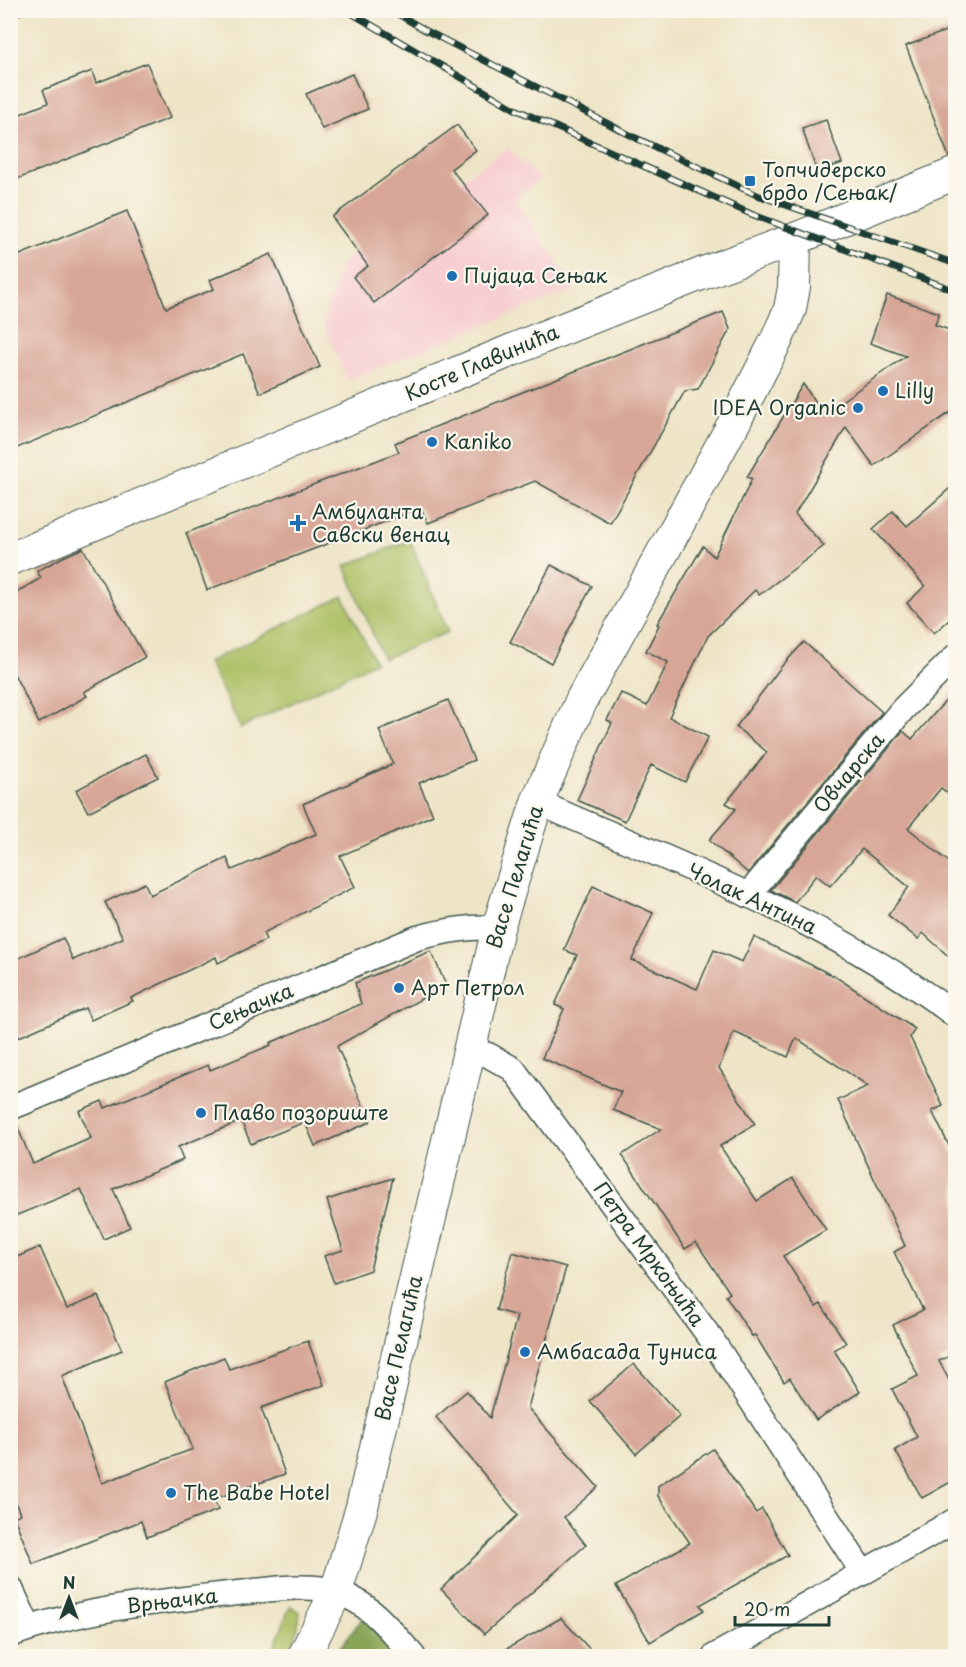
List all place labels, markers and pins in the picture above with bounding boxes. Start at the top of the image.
place label: Топчидерско брдо /Сењак/ [762,154,898,207]
marker: Топчидерско брдо /Сењак/ [743,174,757,188]
place label: Пијаца Сењак [464,260,608,290]
marker: Пијаца Сењак [445,269,459,283]
place label: Lilly [895,375,934,405]
marker: Lilly [876,384,890,398]
place label: IDEA Organic [713,392,846,422]
marker: IDEA Organic [851,401,865,415]
place label: Kaniko [444,426,512,456]
marker: Kaniko [425,435,439,449]
place label: Амбуланта Савски венац [312,496,450,549]
marker: Амбуланта Савски венац [289,514,307,532]
place label: Арт Петрол [411,972,525,1002]
marker: Арт Петрол [392,981,406,995]
place label: Плаво позориште [213,1097,389,1127]
marker: Плаво позориште [194,1106,208,1120]
place label: Амбасада Туниса [537,1336,717,1366]
marker: Амбасада Туниса [518,1345,532,1359]
place label: The Babe Hotel [183,1477,330,1507]
marker: The Babe Hotel [164,1486,178,1500]

